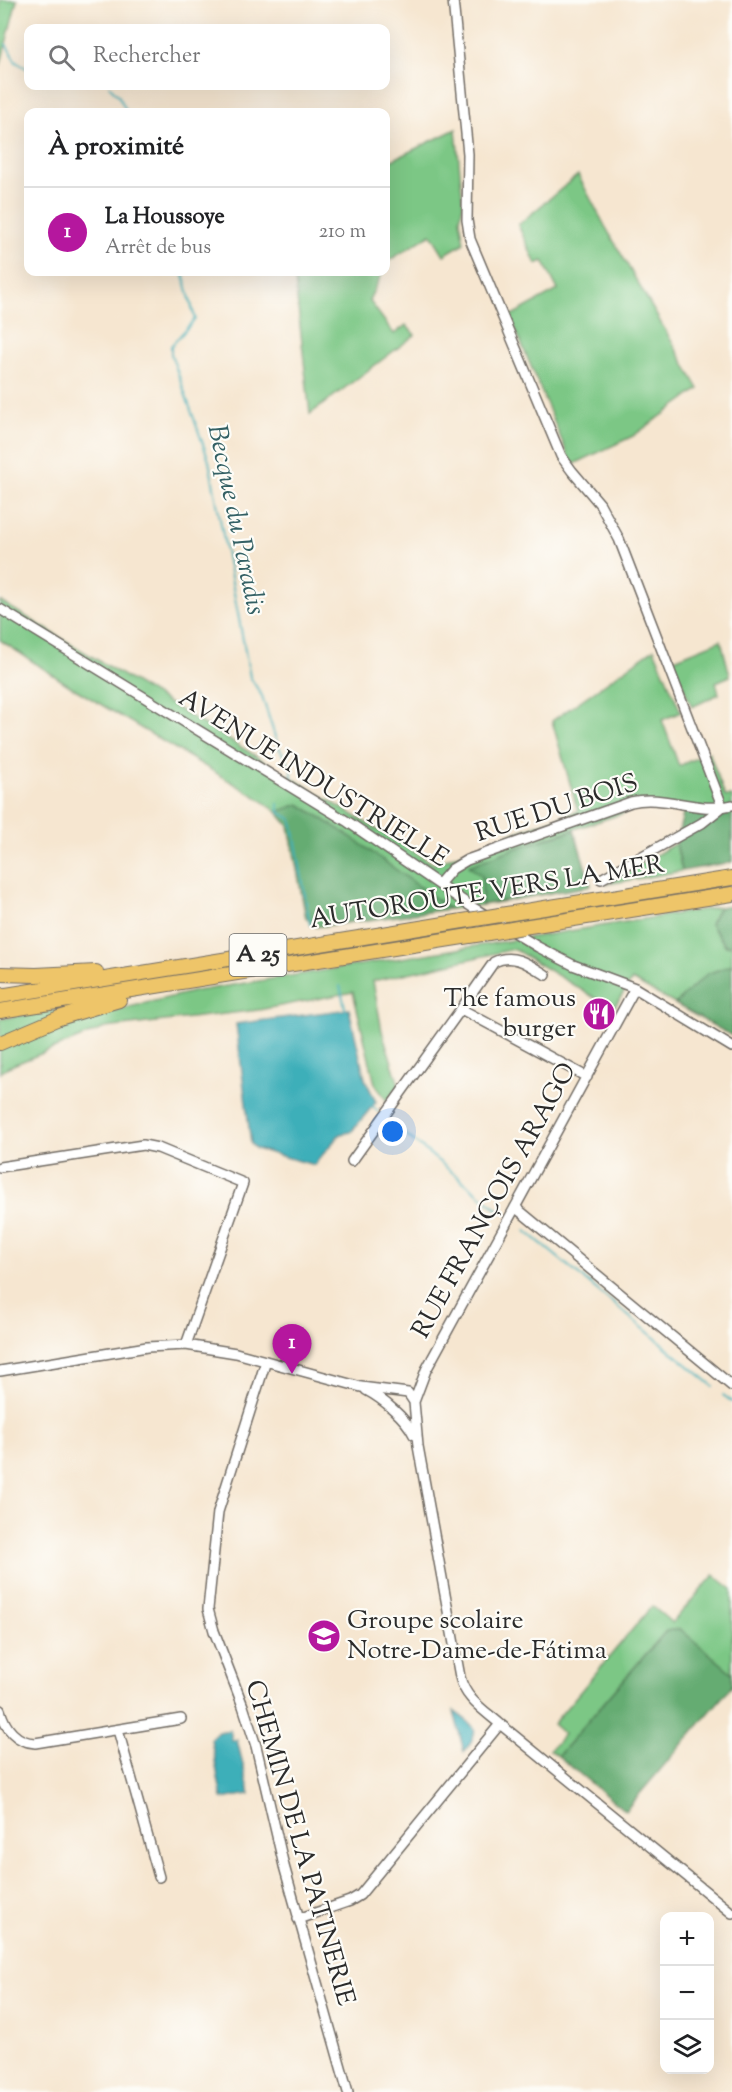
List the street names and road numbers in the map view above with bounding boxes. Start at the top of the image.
street label: AVENUE INDUSTRIELLE [171,681,455,878]
street label: RUE DU BOIS [471,765,643,853]
street label: AUTOROUTE VERS LA MER [307,847,667,939]
road number: A 25 [230,934,286,976]
street label: RUE FRANÇOIS ARAGO [404,1056,586,1346]
street label: CHEMIN DE LA PATINERIE [235,1676,363,2011]

